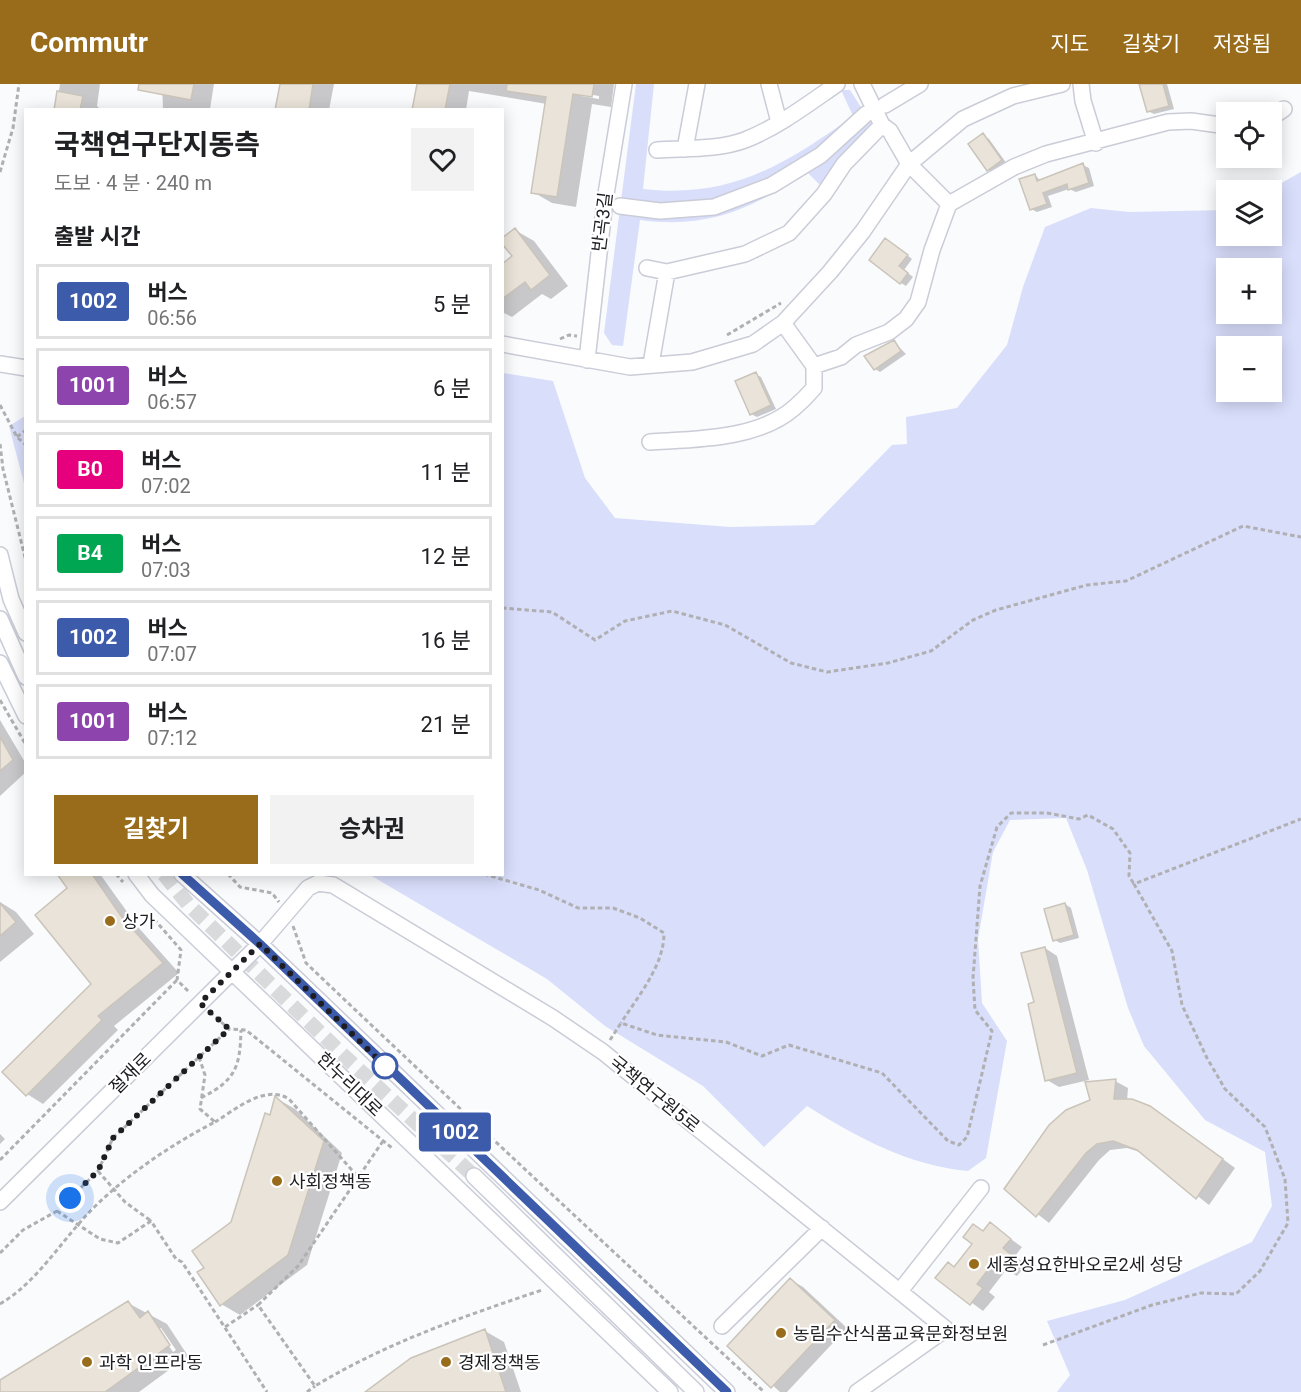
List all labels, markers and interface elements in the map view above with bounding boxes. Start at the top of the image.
text: Commutr [30,26,148,59]
text: 지도 [1050,32,1089,56]
text: 길찾기 [1122,32,1180,56]
text: 저장됨 [1213,32,1271,56]
map controls [1216,102,1282,402]
button: locate [1216,102,1282,168]
text: 국책연구단지동측 [54,128,260,161]
button: heart [411,128,474,191]
text: 도보 · 4 분 · 240 m [54,171,212,195]
button: layers [1216,180,1282,246]
street label: 반곡3길 [588,191,616,253]
text: 출발 시간 [54,224,140,249]
button: + [1216,258,1282,324]
text: 버스 [147,280,188,305]
text: 1002 [69,289,117,313]
text: 5 분 [433,292,471,317]
text: 06:56 [147,306,197,330]
button: − [1216,336,1282,402]
text: 버스 [147,364,188,389]
text: 1001 [69,373,117,397]
text: 6 분 [433,376,471,401]
text: 06:57 [147,390,197,414]
text: 버스 [141,448,181,473]
text: B0 [77,457,103,481]
text: 11 분 [421,460,471,485]
text: 07:02 [141,474,191,498]
text: 버스 [141,532,181,557]
text: B4 [77,541,103,565]
text: 12 분 [421,544,471,569]
text: 07:03 [141,558,191,582]
text: 버스 [147,616,188,641]
text: 1002 [69,625,117,649]
text: 16 분 [421,628,471,653]
text: 07:07 [147,642,197,666]
text: 버스 [147,700,188,725]
text: 1001 [69,709,117,733]
text: 21 분 [421,712,471,737]
text: 07:12 [147,726,197,750]
button: 길찾기 [54,795,258,864]
button: 승차권 [270,795,474,864]
place label: 상가 [122,911,156,932]
marker: 상가 [103,914,117,928]
street label: 절재로 [105,1048,155,1098]
street label: 한누리대로 [313,1048,387,1120]
street label: 국책연구원5로 [606,1051,704,1137]
unlabelled marker [372,1053,398,1079]
line badge: 1002 [413,1112,497,1152]
text: 1002 [431,1120,479,1144]
place label: 사회정책동 [289,1171,372,1192]
marker: 사회정책동 [270,1174,284,1188]
your location [55,1183,85,1213]
place label: 세종성요한바오로2세 성당 [986,1254,1183,1275]
marker: 세종성요한바오로2세 성당 [967,1257,981,1271]
place label: 농림수산식품교육문화정보원 [793,1323,1008,1344]
marker: 농림수산식품교육문화정보원 [774,1326,788,1340]
place label: 과학 인프라동 [99,1352,203,1373]
place label: 경제정책동 [458,1352,541,1373]
marker: 과학 인프라동 [80,1355,94,1369]
marker: 경제정책동 [439,1355,453,1369]

